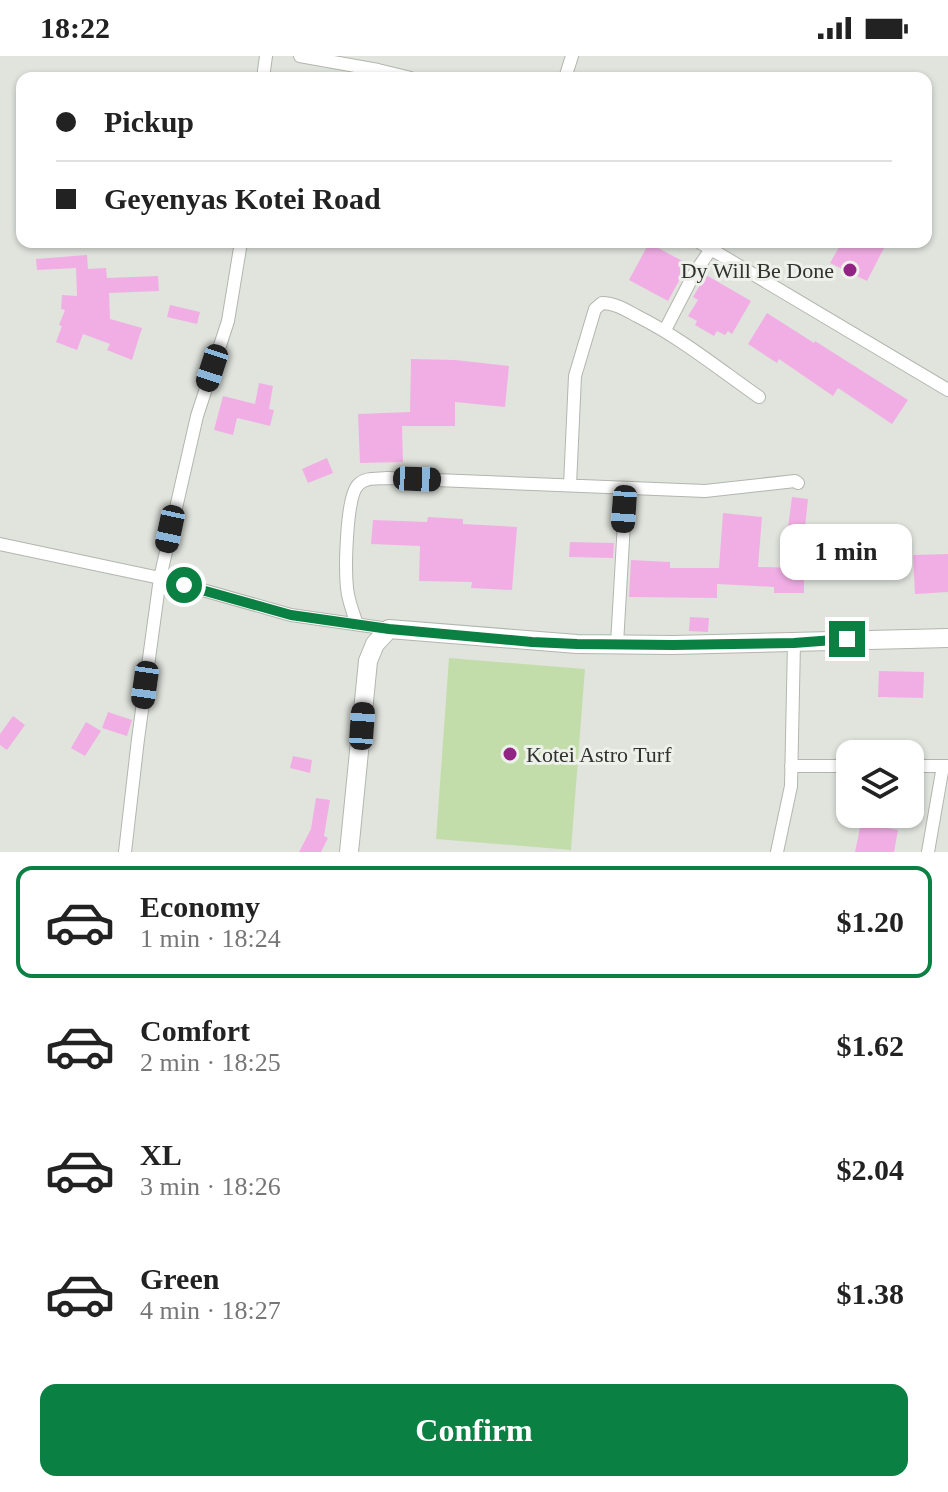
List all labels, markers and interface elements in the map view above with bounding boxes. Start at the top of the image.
text: 18:22 [40,11,110,44]
text: Pickup [104,105,194,138]
text: Geyenyas Kotei Road [104,182,381,215]
place label: Dy Will Be Done [681,258,834,283]
marker: Dy Will Be Done [841,261,859,279]
car [193,341,231,395]
car [393,466,441,492]
car [610,484,638,534]
car [153,503,187,555]
callout: 1 min [781,523,913,579]
text: 1 min [815,537,877,566]
route start [166,567,202,603]
route end [829,621,865,657]
car [130,660,160,710]
car [348,701,376,751]
map controls [836,740,924,828]
button: layers [836,740,924,828]
place label: Kotei Astro Turf [526,742,672,767]
marker: Kotei Astro Turf [501,745,519,763]
icon: car [44,886,116,958]
text: Economy [140,890,260,923]
text: $1.20 [837,905,904,938]
text: 1 min · 18:24 [140,924,281,953]
icon: car [44,1010,116,1082]
text: Comfort [140,1014,250,1047]
text: $1.62 [837,1029,904,1062]
text: 2 min · 18:25 [140,1048,281,1077]
icon: car [44,1134,116,1206]
text: XL [140,1138,182,1171]
text: $2.04 [837,1153,904,1186]
text: 3 min · 18:26 [140,1172,281,1201]
icon: car [44,1258,116,1330]
text: Green [140,1262,219,1295]
text: $1.38 [837,1277,904,1310]
text: 4 min · 18:27 [140,1296,281,1325]
button: Confirm [40,1384,908,1476]

